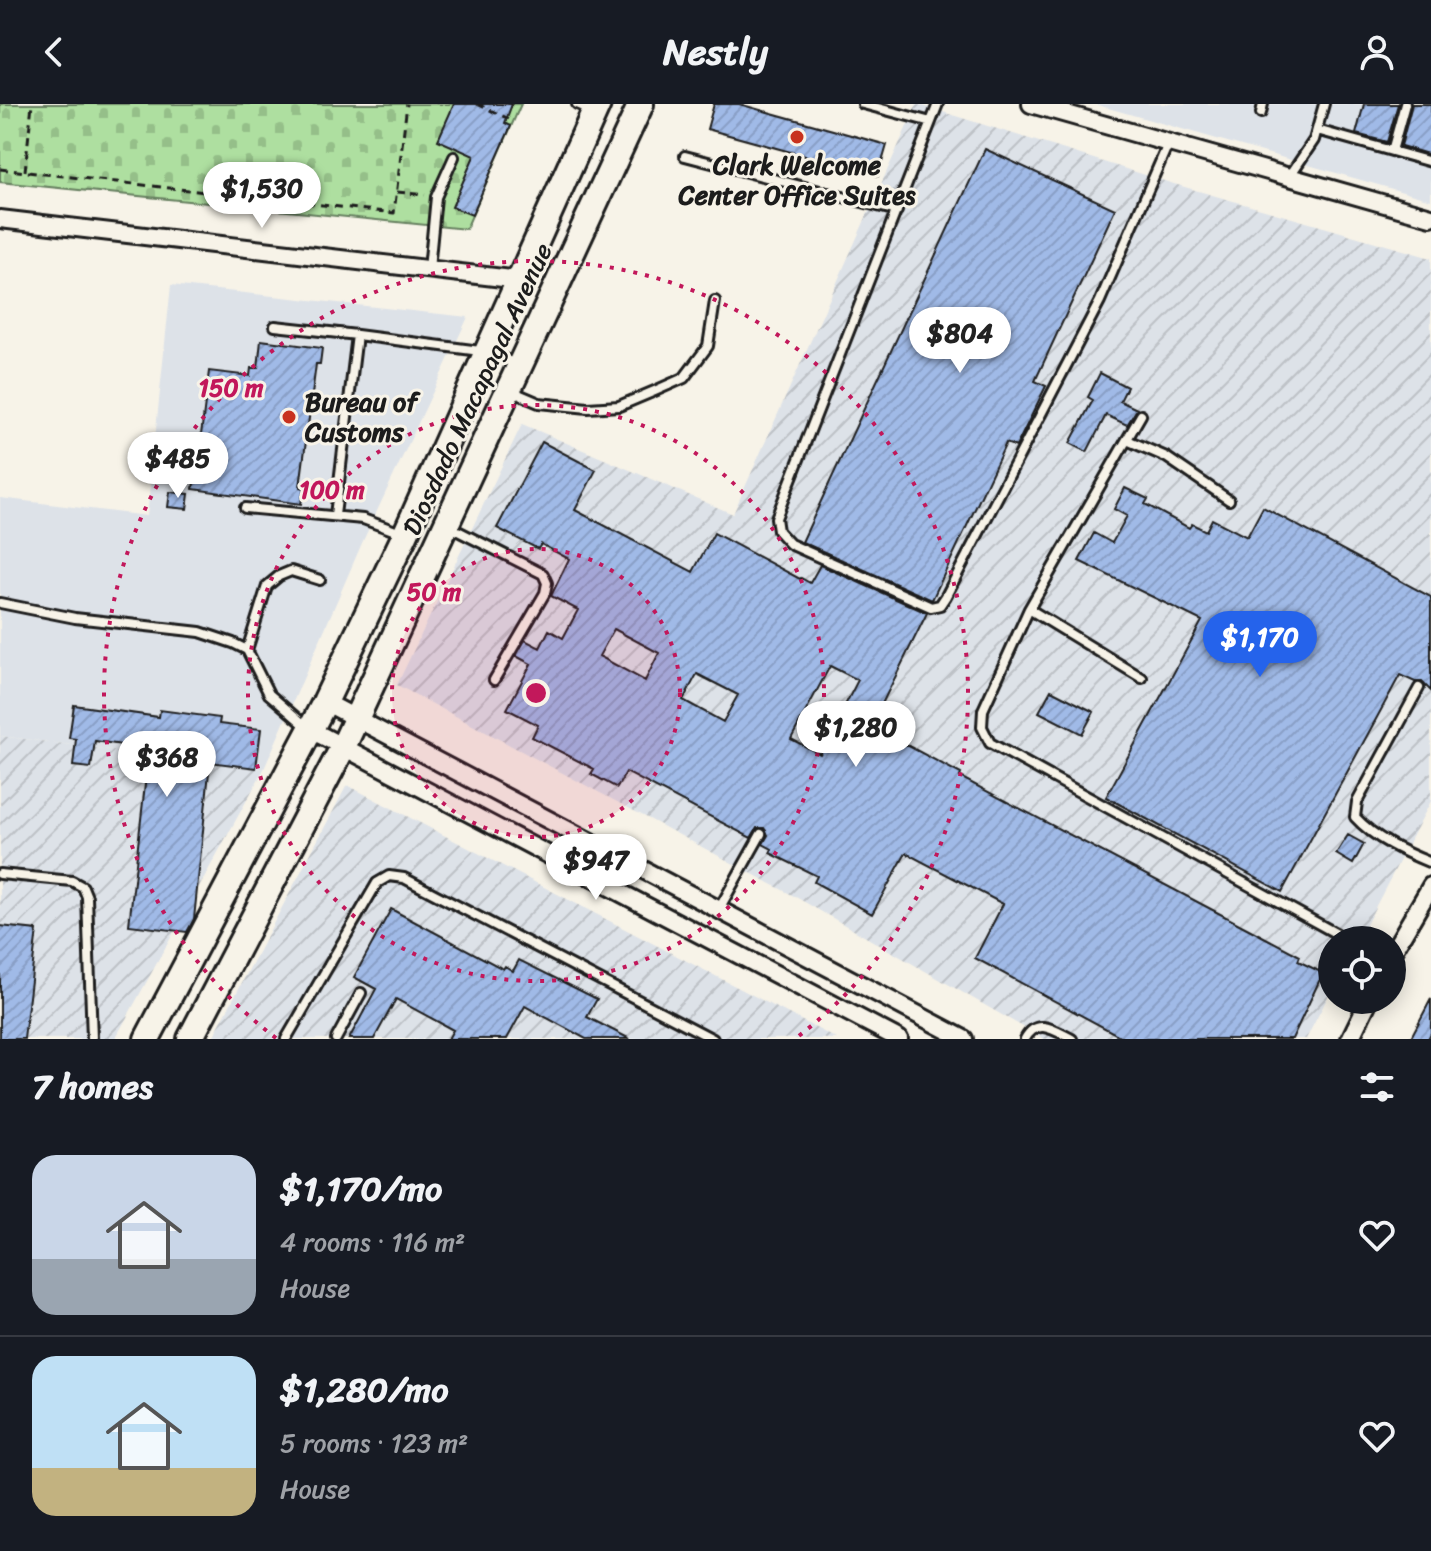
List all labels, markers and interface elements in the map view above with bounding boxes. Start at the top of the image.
text: Nestly [663,20,768,84]
icon: back [32,30,76,74]
icon: person [1355,30,1399,74]
marker: Clark Welcome Center Office Suites [788,128,806,146]
place label: Clark Welcome Center Office Suites [677,142,917,218]
pin: $1,530 [197,162,327,230]
text: $1,530 [221,165,303,211]
street label: Diosdado Macapagal Avenue [389,235,565,543]
pin: $804 [913,307,1007,375]
text: $804 [927,310,993,356]
text: 150 m [199,367,264,409]
place label: Bureau of Customs [304,379,421,455]
marker: Bureau of Customs [280,408,298,426]
pin: $485 [131,432,225,500]
text: $485 [145,435,211,481]
text: 100 m [299,469,365,511]
text: 50 m [407,571,462,613]
pin: $1,170 [1195,611,1325,679]
text: $1,170 [1221,614,1299,660]
centre of rings [522,679,550,707]
pin: $1,280 [791,701,921,769]
text: $1,280 [815,704,897,750]
pin: $368 [120,731,214,799]
text: $368 [136,734,198,780]
pin: $947 [549,834,643,902]
text: $947 [564,837,628,883]
map controls [1318,926,1406,1014]
button: locate [1318,926,1406,1014]
text: 7 homes [32,1057,153,1117]
icon: filters [1355,1065,1399,1109]
text: $1,170/mo [280,1159,442,1219]
icon: home [96,1187,192,1283]
icon: heart [1355,1213,1399,1257]
text: 4 rooms · 116 m² [280,1219,465,1265]
text: House [280,1265,350,1311]
text: $1,280/mo [280,1360,448,1420]
icon: home [96,1388,192,1484]
icon: heart [1355,1414,1399,1458]
text: 5 rooms · 123 m² [280,1420,468,1466]
text: House [280,1466,350,1512]

